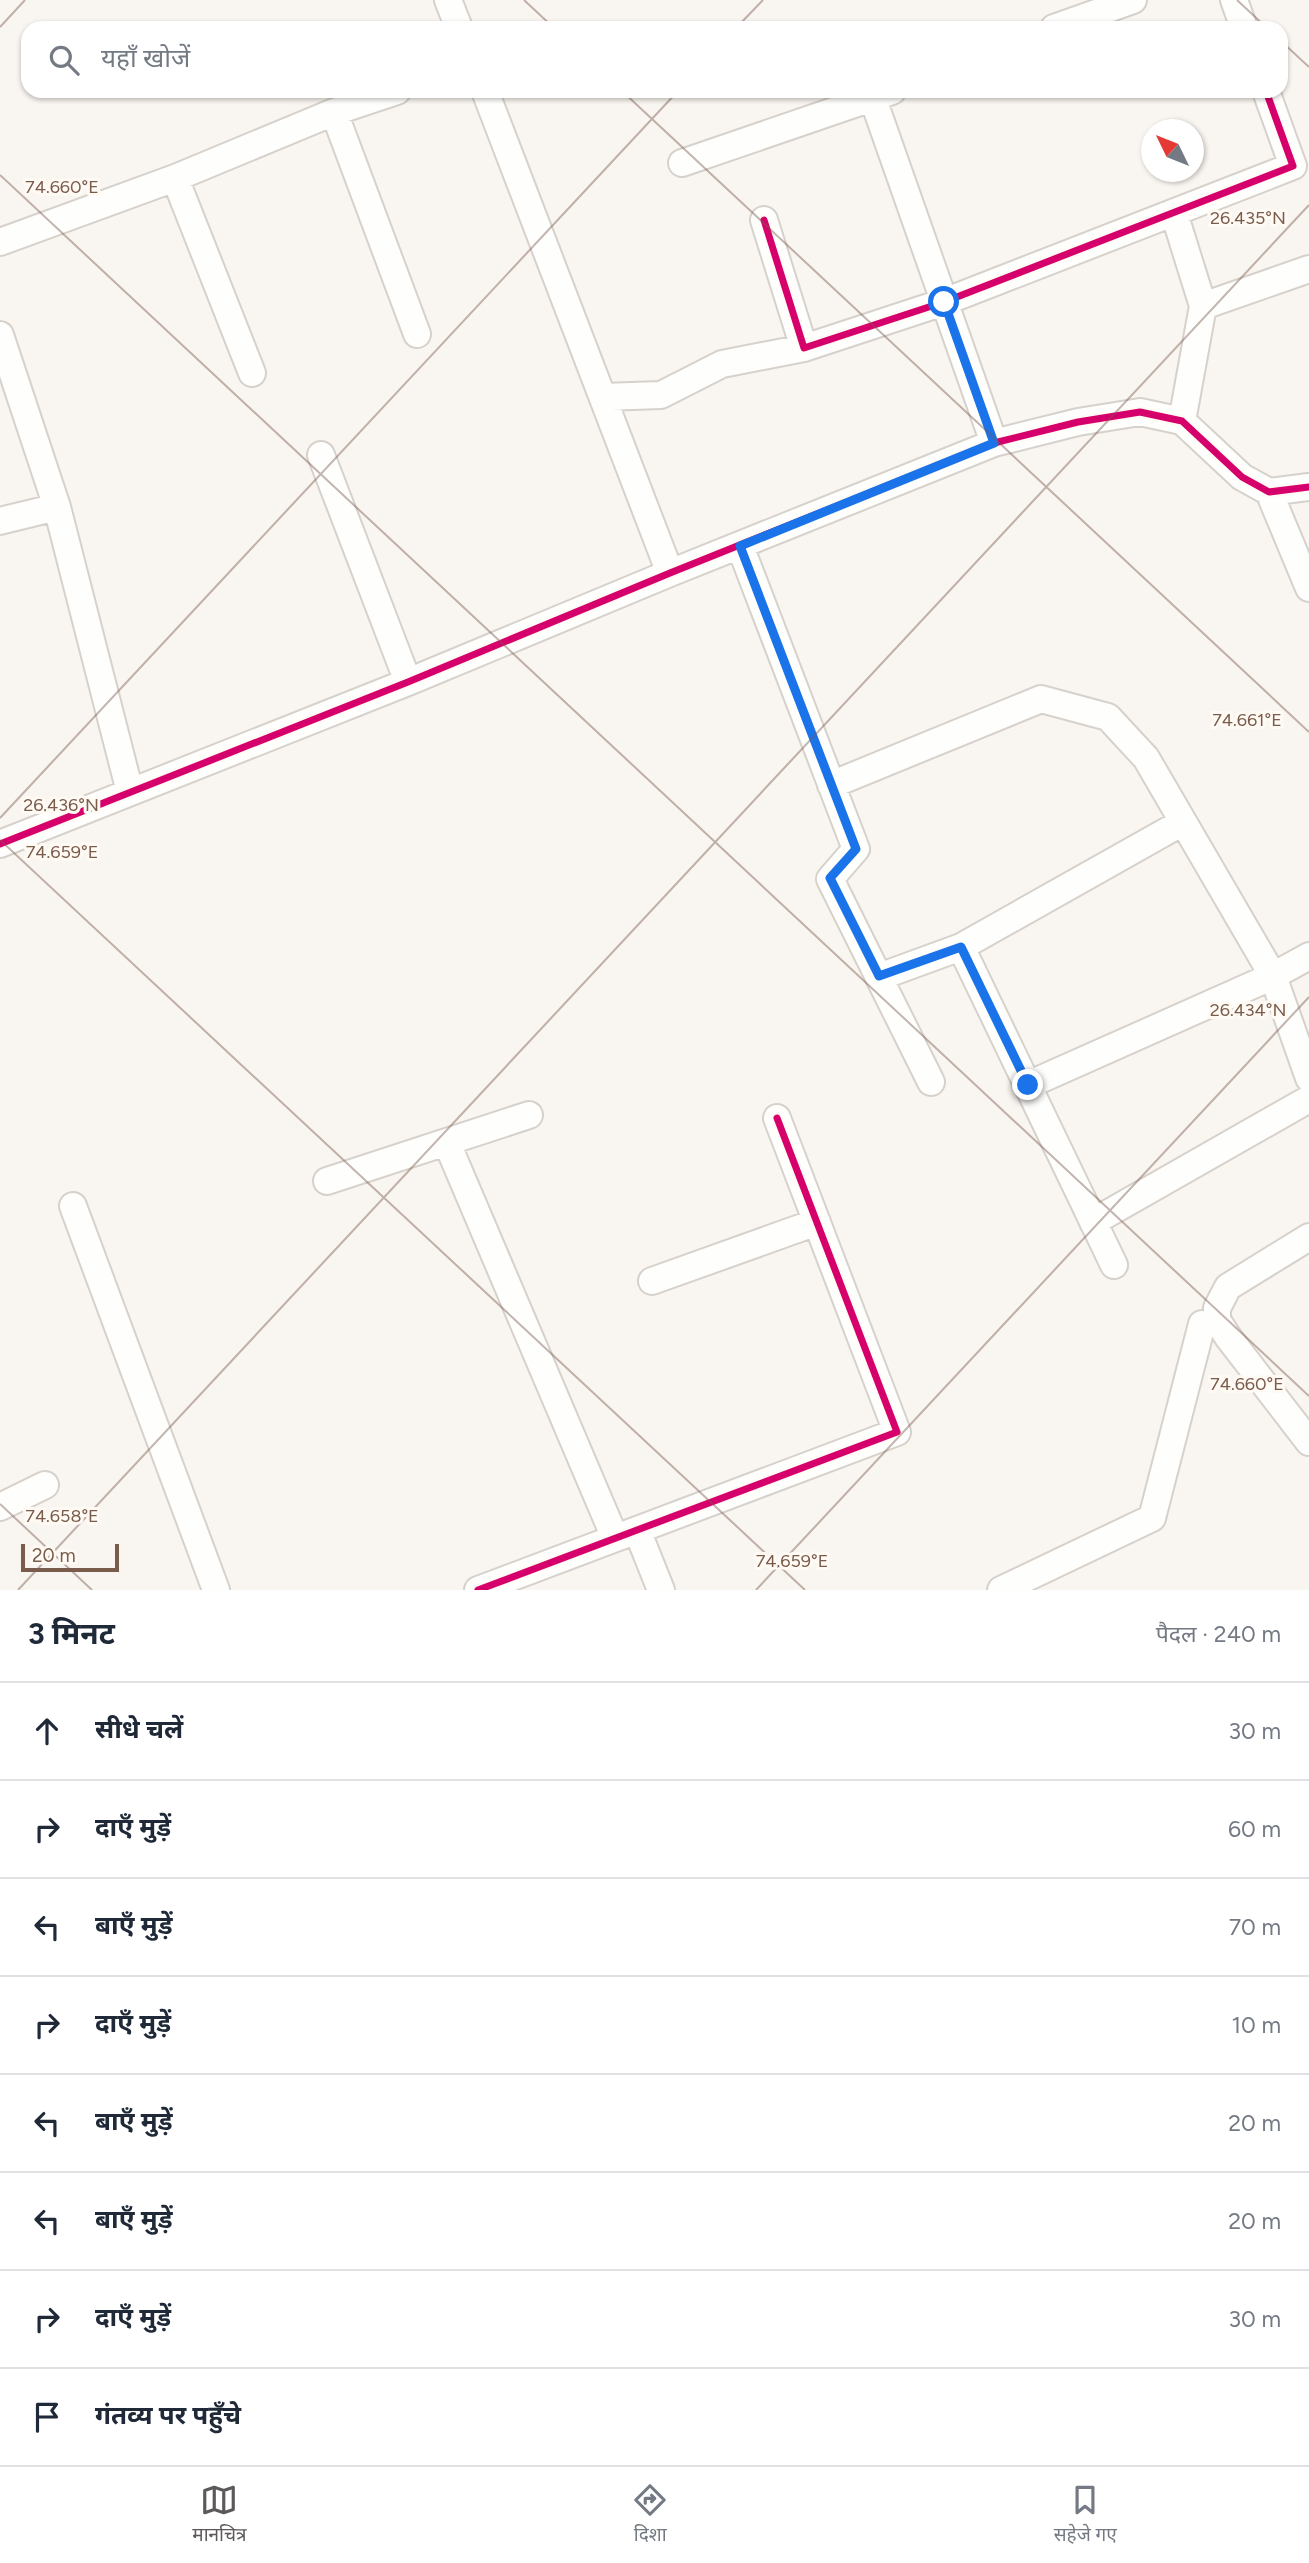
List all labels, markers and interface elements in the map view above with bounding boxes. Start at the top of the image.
search box [21,21,1288,98]
icon: search [45,41,83,79]
text: यहाँ खोजें [101,42,190,74]
north arrow [1141,119,1204,182]
text: 74.660°E [25,176,99,198]
text: 26.435°N [1210,207,1286,229]
route start [928,286,959,317]
text: 74.661°E [1212,709,1282,731]
text: 26.436°N [23,794,99,816]
text: 74.659°E [26,841,98,863]
text: 26.434°N [1210,999,1286,1021]
route end [1012,1069,1043,1100]
text: 74.660°E [1210,1373,1284,1395]
text: 74.658°E [25,1505,99,1527]
scale bar [21,1541,119,1573]
text: 20 m [32,1544,76,1567]
text: 74.659°E [756,1550,828,1572]
text: 3 मिनट [28,1615,115,1652]
text: पैदल · 240 m [1156,1620,1281,1648]
icon: ahead [28,1712,66,1750]
text: सीधे चलें [95,1713,183,1745]
text: 30 m [1228,1717,1281,1745]
icon: right [28,1810,66,1848]
text: दाएँ मुड़ें [95,1811,171,1843]
text: 60 m [1228,1815,1281,1843]
icon: left [28,1908,66,1946]
text: बाएँ मुड़ें [95,1909,172,1941]
text: 70 m [1229,1913,1281,1941]
icon: right [28,2006,66,2044]
text: दाएँ मुड़ें [95,2007,171,2039]
text: 10 m [1232,2011,1281,2039]
icon: left [28,2104,66,2142]
text: बाएँ मुड़ें [95,2105,172,2137]
text: 20 m [1228,2109,1281,2137]
icon: left [28,2202,66,2240]
text: बाएँ मुड़ें [95,2203,172,2235]
text: 20 m [1228,2207,1281,2235]
icon: right [28,2300,66,2338]
text: दाएँ मुड़ें [95,2301,171,2333]
text: 30 m [1228,2305,1281,2333]
icon: arrive [28,2398,66,2436]
text: गंतव्य पर पहुँचे [95,2399,241,2431]
tab: मानचित्र [192,2481,247,2549]
tab: दिशा [631,2481,669,2549]
tab: सहेजे गए [1054,2481,1117,2549]

